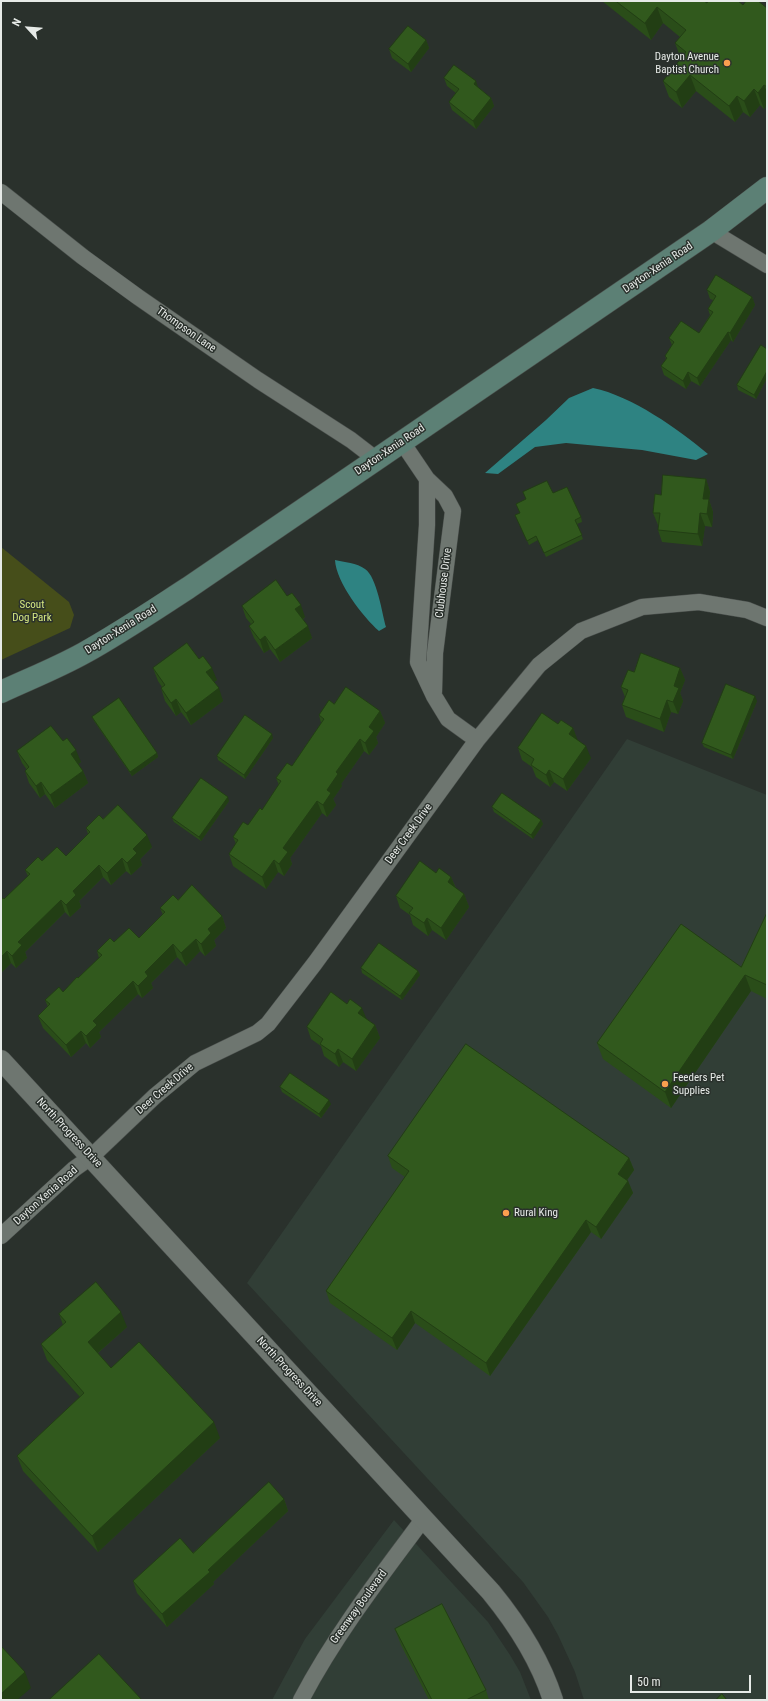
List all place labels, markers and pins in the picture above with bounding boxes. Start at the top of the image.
place label: Dayton Avenue Baptist Church [655,50,719,76]
marker: Dayton Avenue Baptist Church [722,58,732,68]
place label: Feeders Pet Supplies [673,1071,724,1097]
marker: Feeders Pet Supplies [660,1079,670,1089]
place label: Rural King [514,1206,558,1220]
marker: Rural King [501,1208,511,1218]

